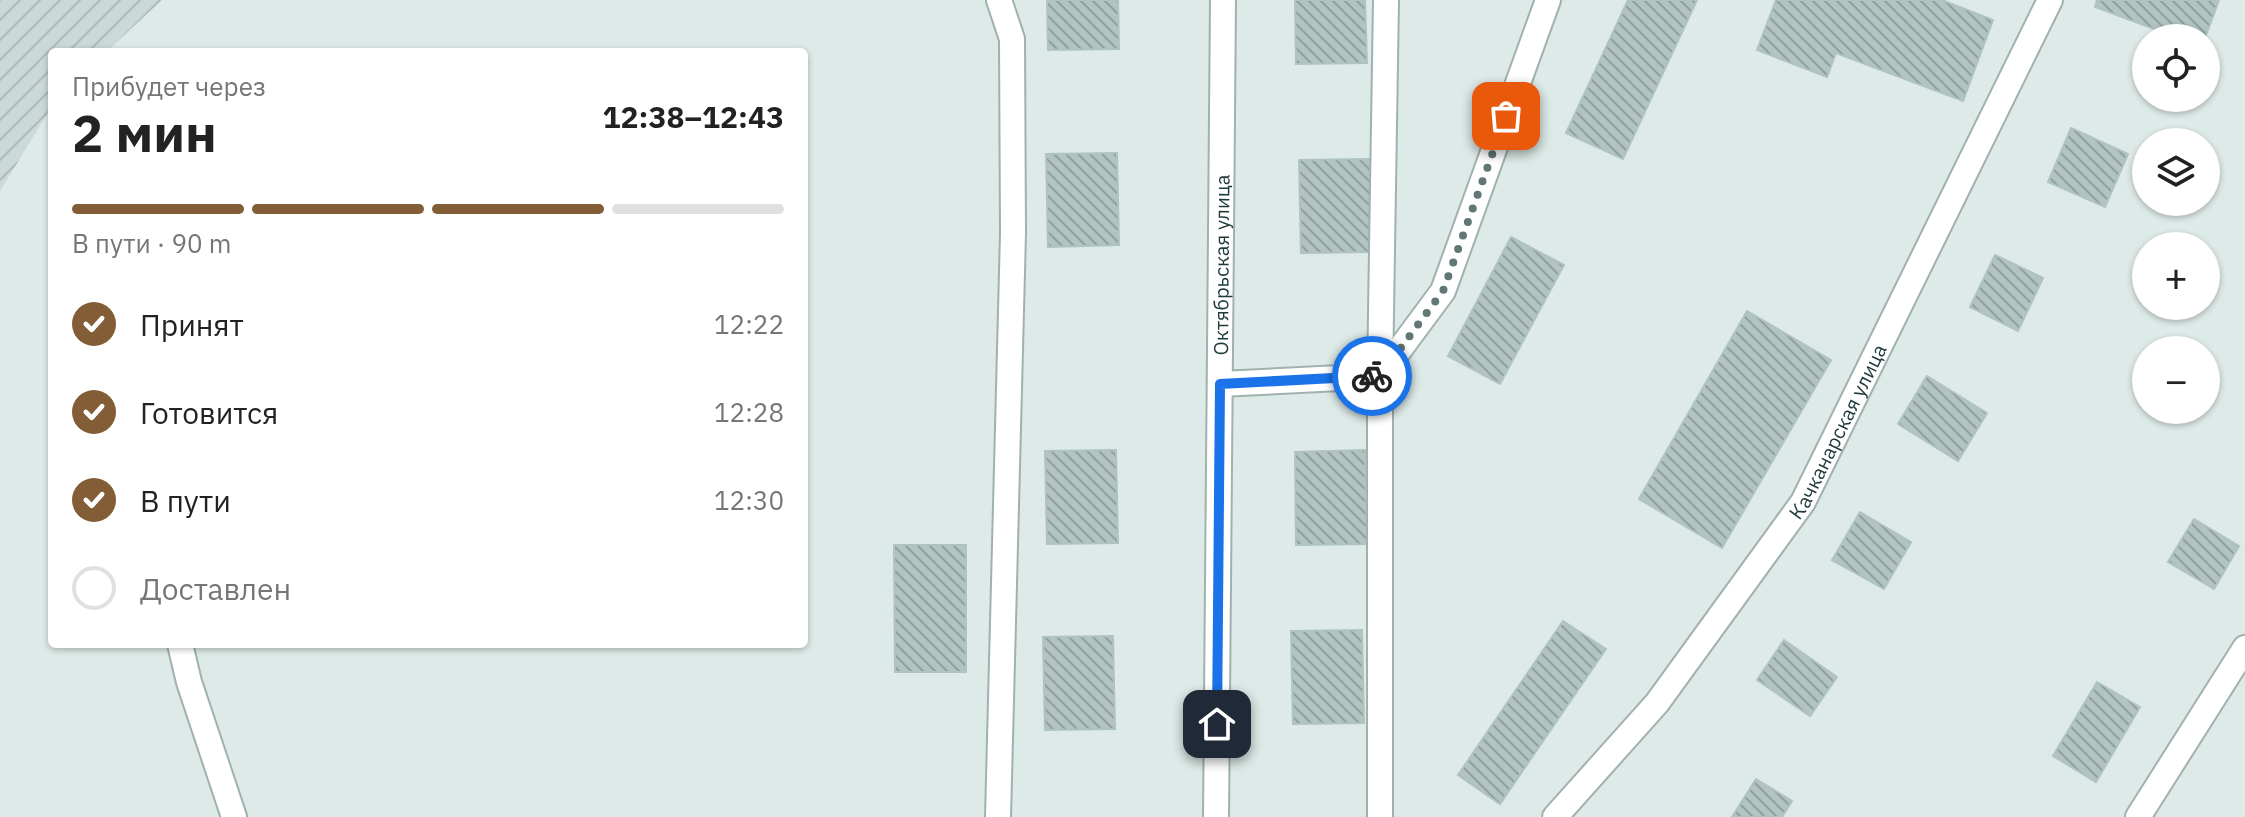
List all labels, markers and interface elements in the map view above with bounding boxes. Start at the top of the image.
map controls [2132,24,2220,424]
button: locate [2132,24,2220,112]
text: Прибудет через [72,69,266,103]
pin [1472,82,1540,150]
icon: bag [1484,94,1528,138]
text: 12:38–12:43 [603,97,784,136]
text: 2 мин [72,99,217,166]
button: layers [2132,128,2220,216]
street label: Октябрьская улица [1206,174,1235,356]
text: В пути · 90 m [72,226,232,260]
button: + [2132,232,2220,320]
icon: check [72,302,116,346]
text: Принят [140,305,244,344]
text: 12:22 [714,307,784,341]
courier [1332,336,1412,416]
button: − [2132,336,2220,424]
street label: Качканарская улица [1782,339,1892,524]
icon: bike [1350,354,1394,398]
icon: check [72,390,116,434]
text: Готовится [140,393,278,432]
text: 12:28 [714,395,784,429]
icon: check [72,478,116,522]
text: В пути [140,481,231,520]
text: 12:30 [714,483,784,517]
text: Доставлен [140,569,291,608]
pin [1183,690,1251,758]
icon: home [1195,702,1239,746]

